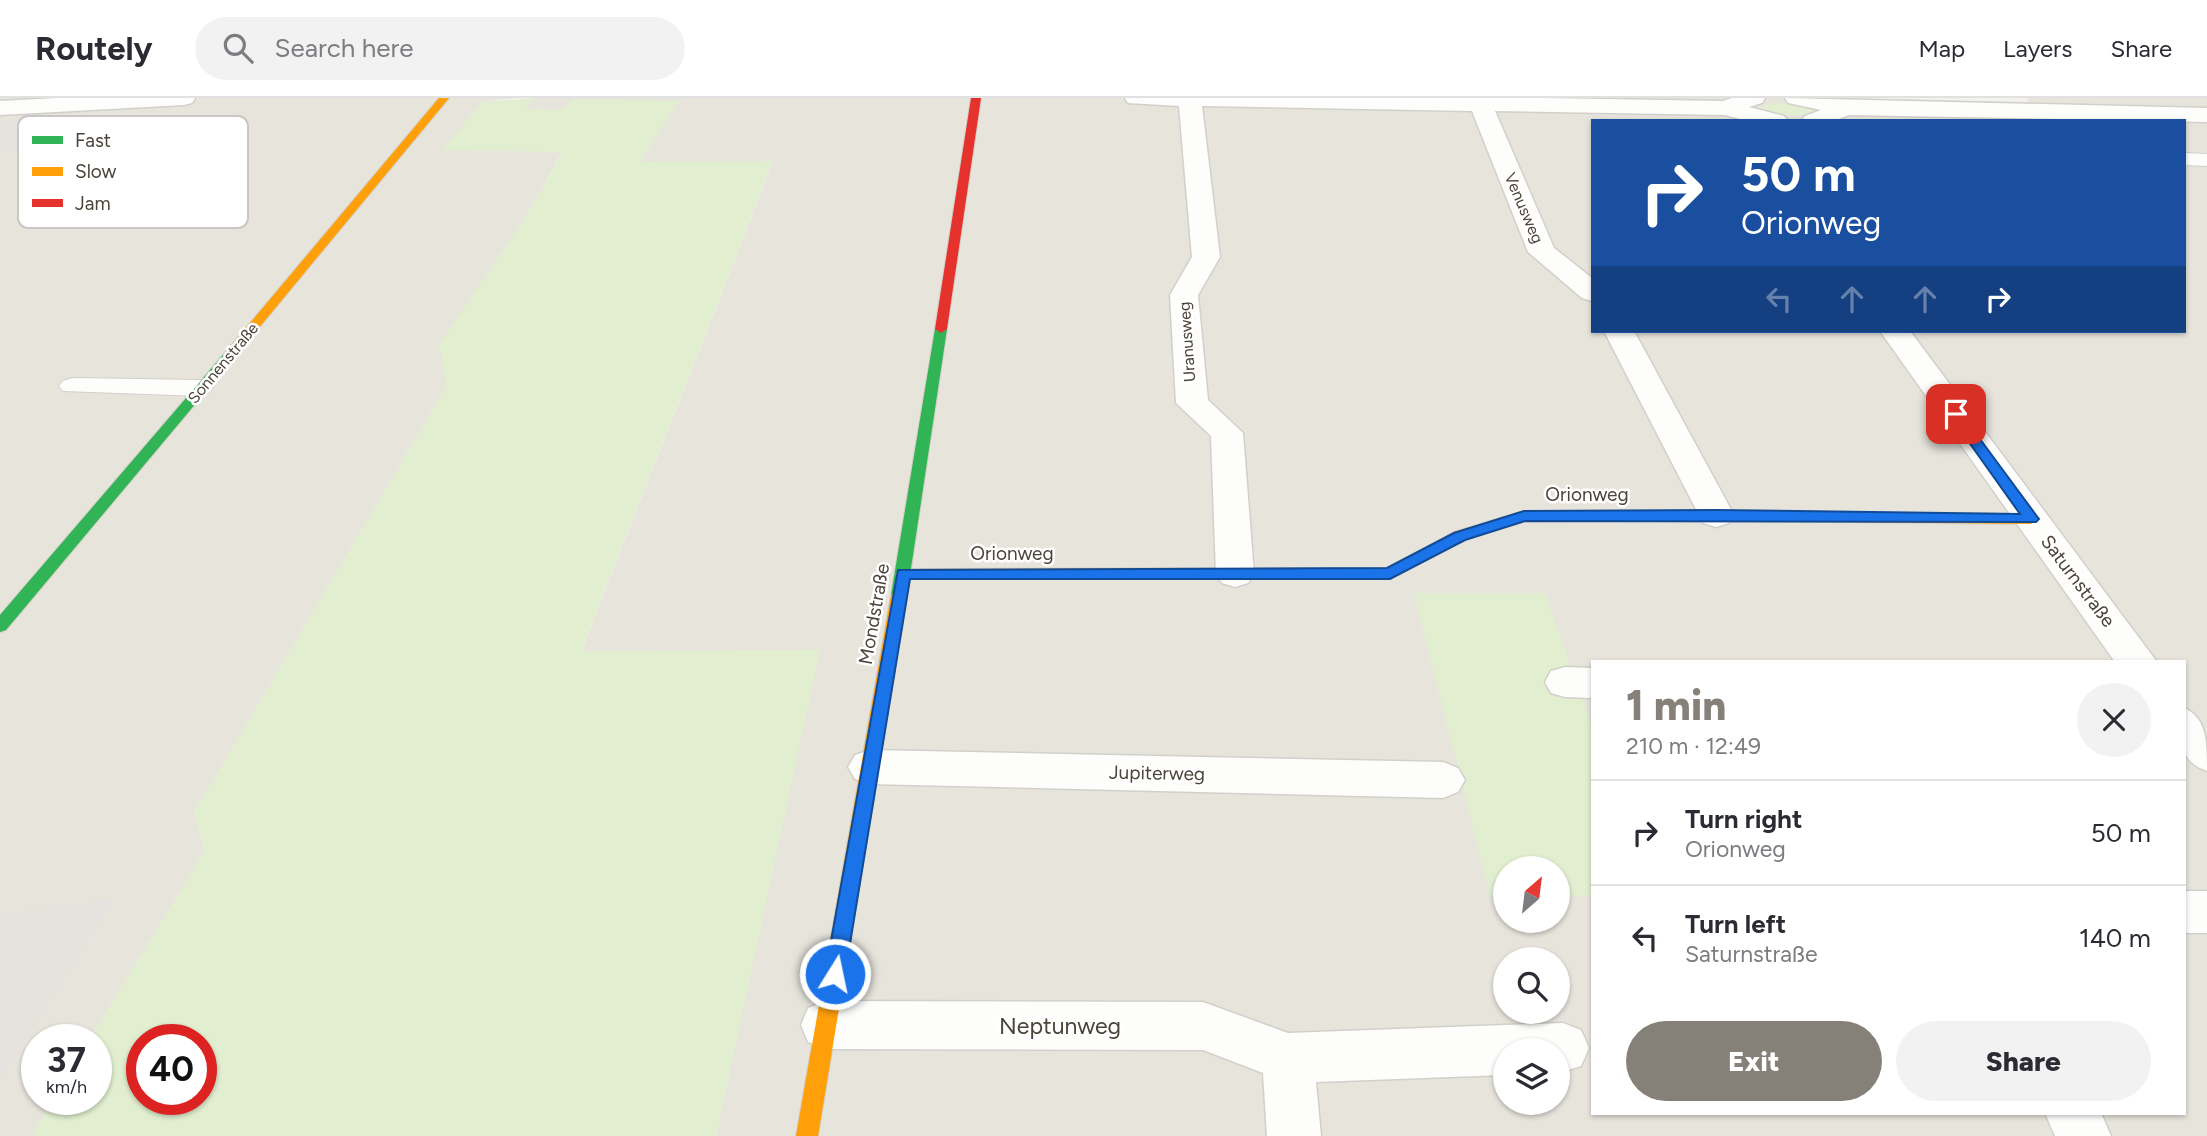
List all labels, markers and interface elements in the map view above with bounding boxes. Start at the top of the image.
search box [195,17,685,80]
text: Routely [35,29,153,68]
icon: search [219,29,257,67]
text: Search here [275,32,414,64]
text: Map [1918,34,1965,63]
text: Layers [2003,34,2072,63]
text: Share [2110,34,2172,63]
legend [18,116,248,228]
text: Fast [75,129,111,152]
text: 50 m [1741,144,1856,203]
icon: right [1626,147,1717,238]
text: Slow [75,160,117,183]
street label: Venusweg [1501,170,1547,246]
text: Jam [75,192,111,215]
text: Orionweg [1741,204,1881,242]
icon: left [1760,280,1798,318]
icon: ahead [1833,280,1871,318]
icon: ahead [1906,280,1944,318]
icon: right [1979,280,2017,318]
street label: Uranusweg [1175,301,1199,383]
street label: Sonnenstraße [184,319,262,407]
pin [1926,384,1986,444]
icon: arrive [1937,395,1975,433]
street label: Orionweg [1545,483,1629,506]
street label: Saturnstraße [2036,530,2120,632]
street label: Orionweg [970,542,1054,565]
street label: Mondstraße [854,562,894,666]
text: 1 min [1626,680,1726,731]
button: close [2077,683,2151,757]
text: 210 m · 12:49 [1626,732,1761,760]
street label: Jupiterweg [1109,761,1205,785]
text: Turn right [1685,803,1802,835]
icon: right [1626,814,1664,852]
text: 50 m [2091,817,2151,849]
text: Orionweg [1685,835,1786,863]
north arrow [1493,856,1570,933]
map controls [1493,856,1570,1115]
text: Turn left [1685,908,1786,940]
icon: left [1626,919,1664,957]
text: 140 m [2079,922,2151,954]
position arrow [798,937,872,1011]
text: Saturnstraße [1685,940,1817,968]
button: search [1493,947,1570,1024]
street label: Neptunweg [999,1012,1121,1040]
button: Exit [1626,1021,1882,1101]
button: Share [1896,1021,2151,1101]
speed limit sign: 40 [126,1024,217,1115]
button: layers [1493,1038,1570,1115]
text: 37 [47,1039,86,1081]
text: km/h [46,1076,87,1098]

